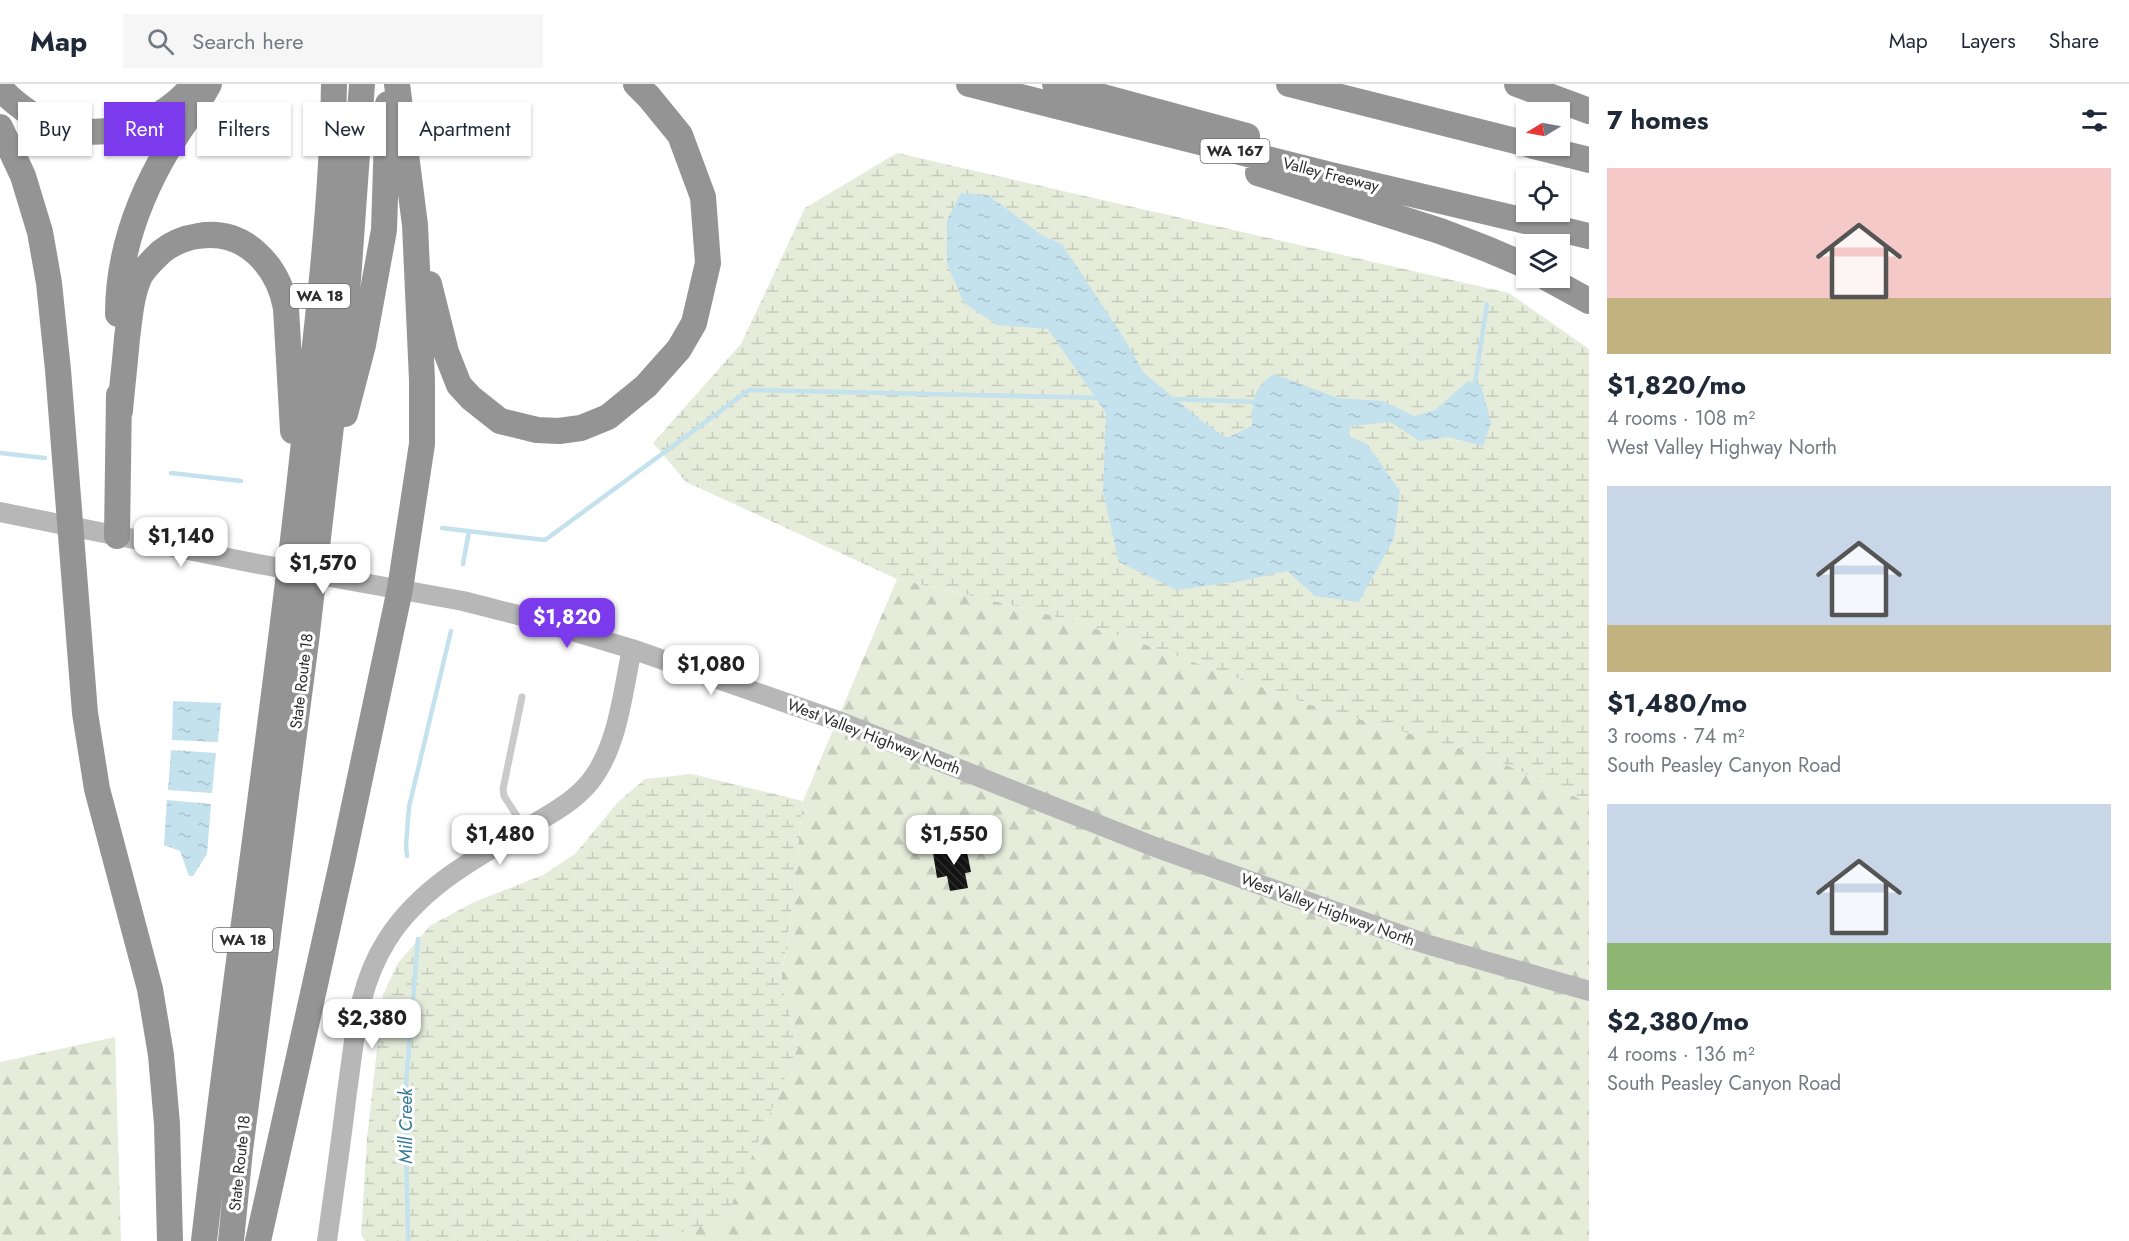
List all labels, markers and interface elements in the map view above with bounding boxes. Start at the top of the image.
search box [123,14,543,68]
text: Map [30,21,87,62]
icon: search [144,25,177,58]
text: Search here [192,25,304,57]
text: Map [1889,26,1928,56]
text: Layers [1961,26,2016,56]
text: Share [2049,26,2099,56]
text: 7 homes [1607,101,1709,139]
chip: Buy [18,102,92,156]
chip: Rent [104,102,185,156]
chip: Filters [197,102,291,156]
chip: New [303,102,386,156]
chip: Apartment [398,102,531,156]
north arrow [1516,102,1570,156]
map controls [1516,102,1570,288]
icon: filters [2078,104,2111,137]
road number: WA 167 [1200,139,1270,163]
street label: Valley Freeway [1280,151,1382,198]
button: locate [1516,168,1570,222]
icon: home [1805,207,1913,315]
button: layers [1516,234,1570,288]
road number: WA 18 [290,284,350,308]
text: $1,820/mo [1607,366,1746,404]
text: 4 rooms · 108 m² [1607,404,1755,433]
text: West Valley Highway North [1607,433,1837,462]
pin: $1,140 [132,517,230,568]
text: $1,140 [148,522,214,551]
icon: home [1805,525,1913,633]
pin: $1,570 [274,544,372,595]
text: $1,570 [289,549,357,578]
pin: $1,820 [518,598,616,649]
text: $1,820 [533,603,601,632]
street label: State Route 18 [284,632,319,730]
pin: $1,080 [662,645,760,696]
text: $1,080 [677,650,745,679]
text: $1,480/mo [1607,684,1747,722]
street label: West Valley Highway North [784,693,964,780]
text: 3 rooms · 74 m² [1607,722,1745,751]
text: South Peasley Canyon Road [1607,751,1841,780]
pin: $1,480 [451,815,549,866]
pin: $1,550 [905,815,1003,866]
text: $1,480 [466,820,534,849]
text: $1,550 [920,820,988,849]
icon: home [1805,843,1913,951]
street label: West Valley Highway North [1237,867,1418,952]
road number: WA 18 [213,928,273,952]
pin: $2,380 [323,999,421,1050]
text: $2,380/mo [1607,1002,1749,1040]
text: $2,380 [337,1004,407,1033]
text: 4 rooms · 136 m² [1607,1040,1755,1069]
text: South Peasley Canyon Road [1607,1069,1841,1098]
water label: Mill Creek [393,1087,419,1164]
street label: State Route 18 [223,1114,256,1212]

